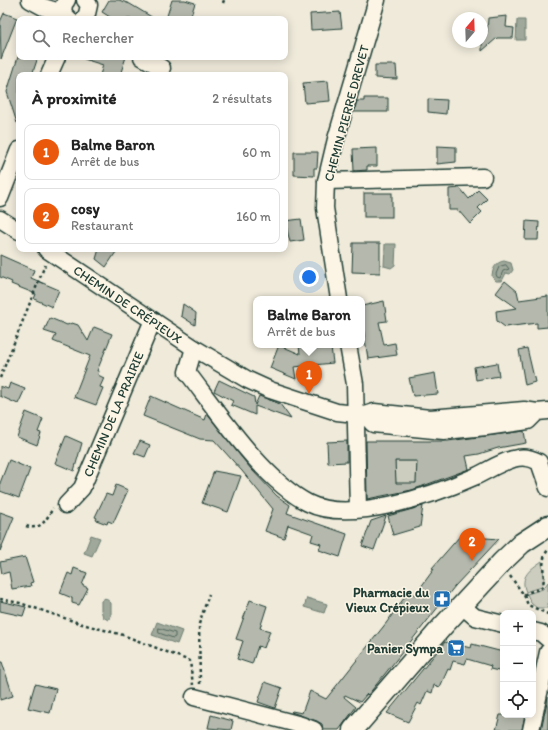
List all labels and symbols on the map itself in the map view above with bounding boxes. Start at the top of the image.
north arrow [452,12,488,48]
street label: CHEMIN PIERRE DREVET [321,42,372,183]
street label: CHEMIN DE CRÉPIEUX [70,262,186,347]
your location [299,267,319,287]
street label: CHEMIN DE LA PRAIRIE [80,349,147,479]
pin: 1 [296,361,322,394]
pin: 2 [459,528,485,561]
place label: Pharmacie du Vieux Crépieux [346,585,430,616]
pharmacy icon: Pharmacie du Vieux Crépieux [432,589,452,609]
supermarket icon: Panier Sympa [446,638,466,658]
place label: Panier Sympa [367,641,443,657]

